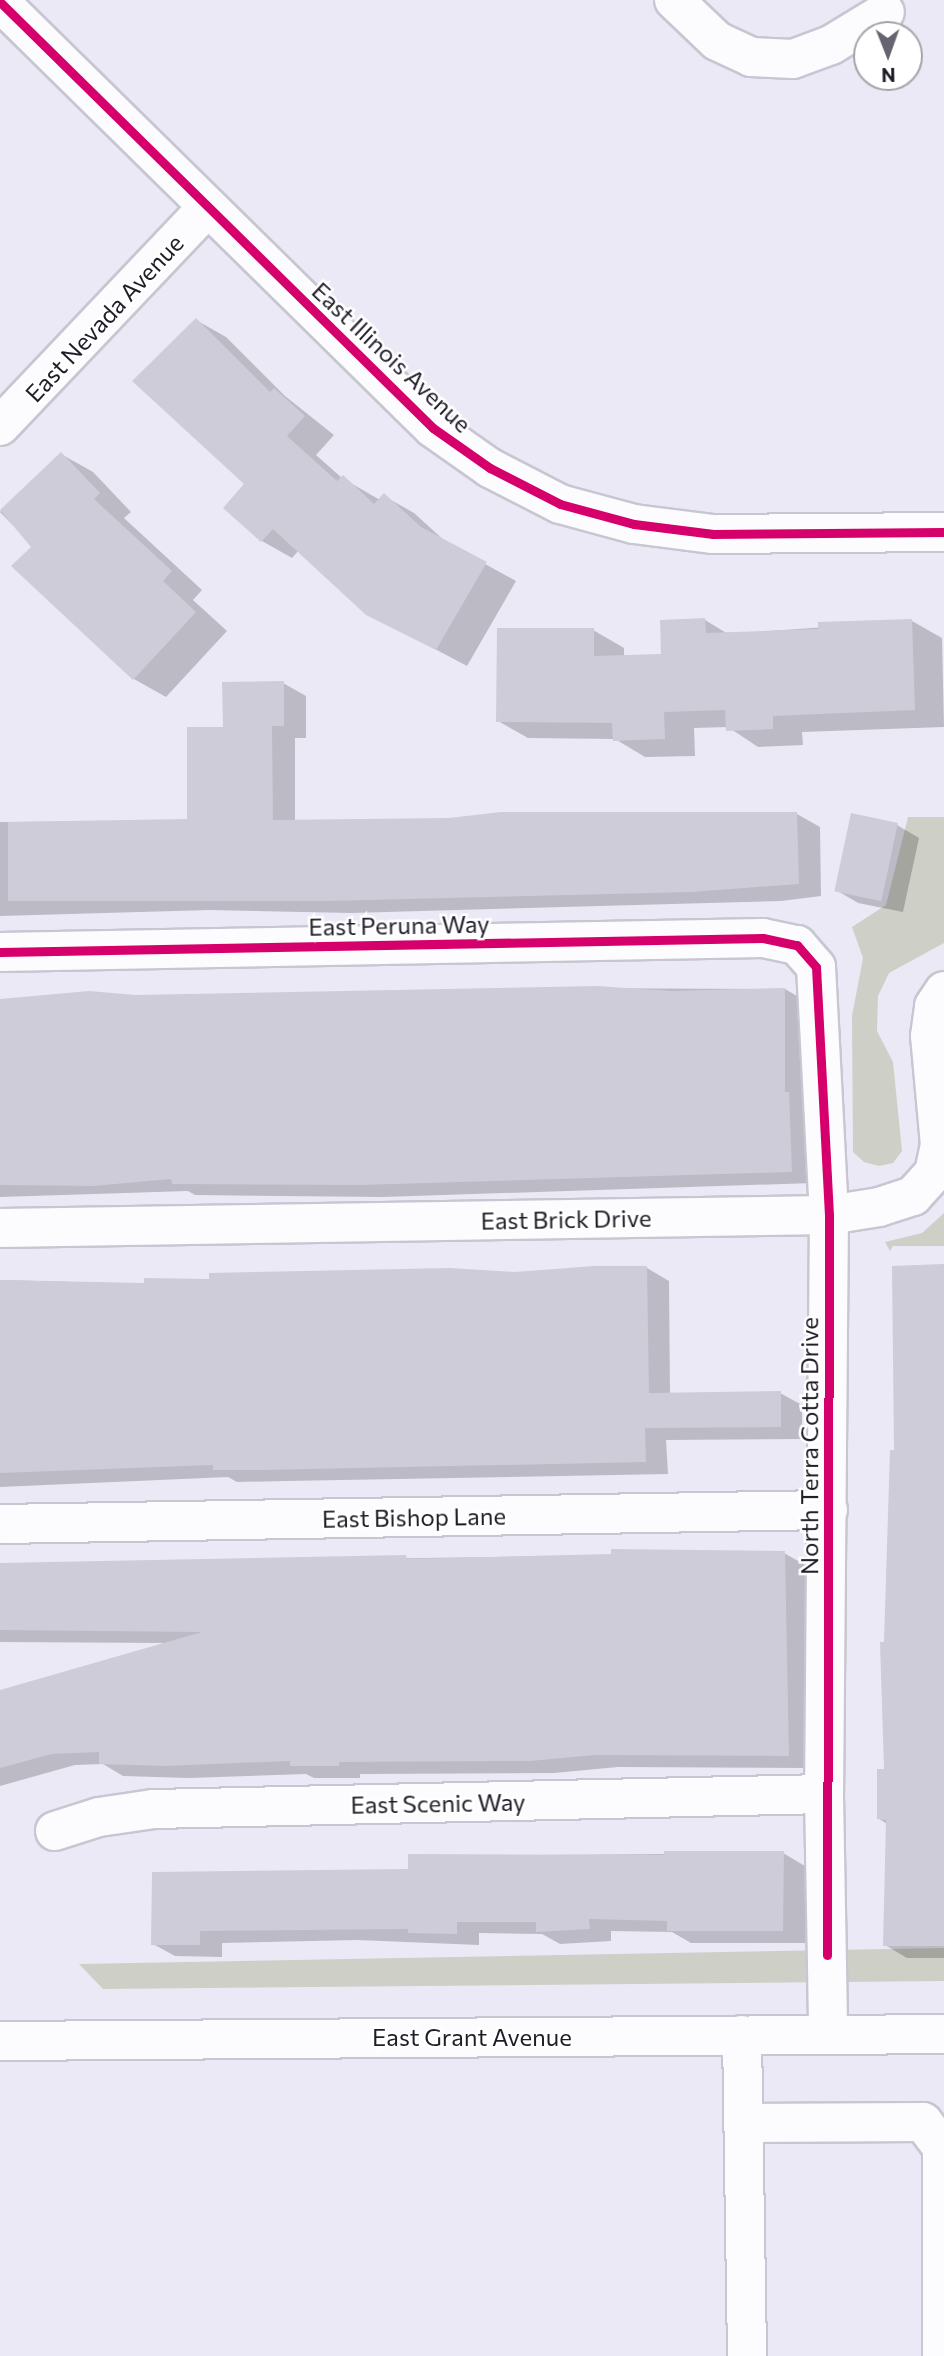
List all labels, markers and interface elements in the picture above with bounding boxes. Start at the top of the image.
north arrow [853,21,923,91]
text: N [881,64,896,87]
street label: East Nevada Avenue [19,228,189,408]
street label: East Illinois Avenue [307,276,477,438]
street label: East Peruna Way [308,909,490,941]
street label: East Brick Drive [480,1203,652,1235]
street label: North Terra Cotta Drive [795,1317,823,1575]
street label: East Bishop Lane [322,1501,506,1533]
street label: East Scenic Way [350,1787,526,1819]
street label: East Grant Avenue [372,2023,572,2051]

